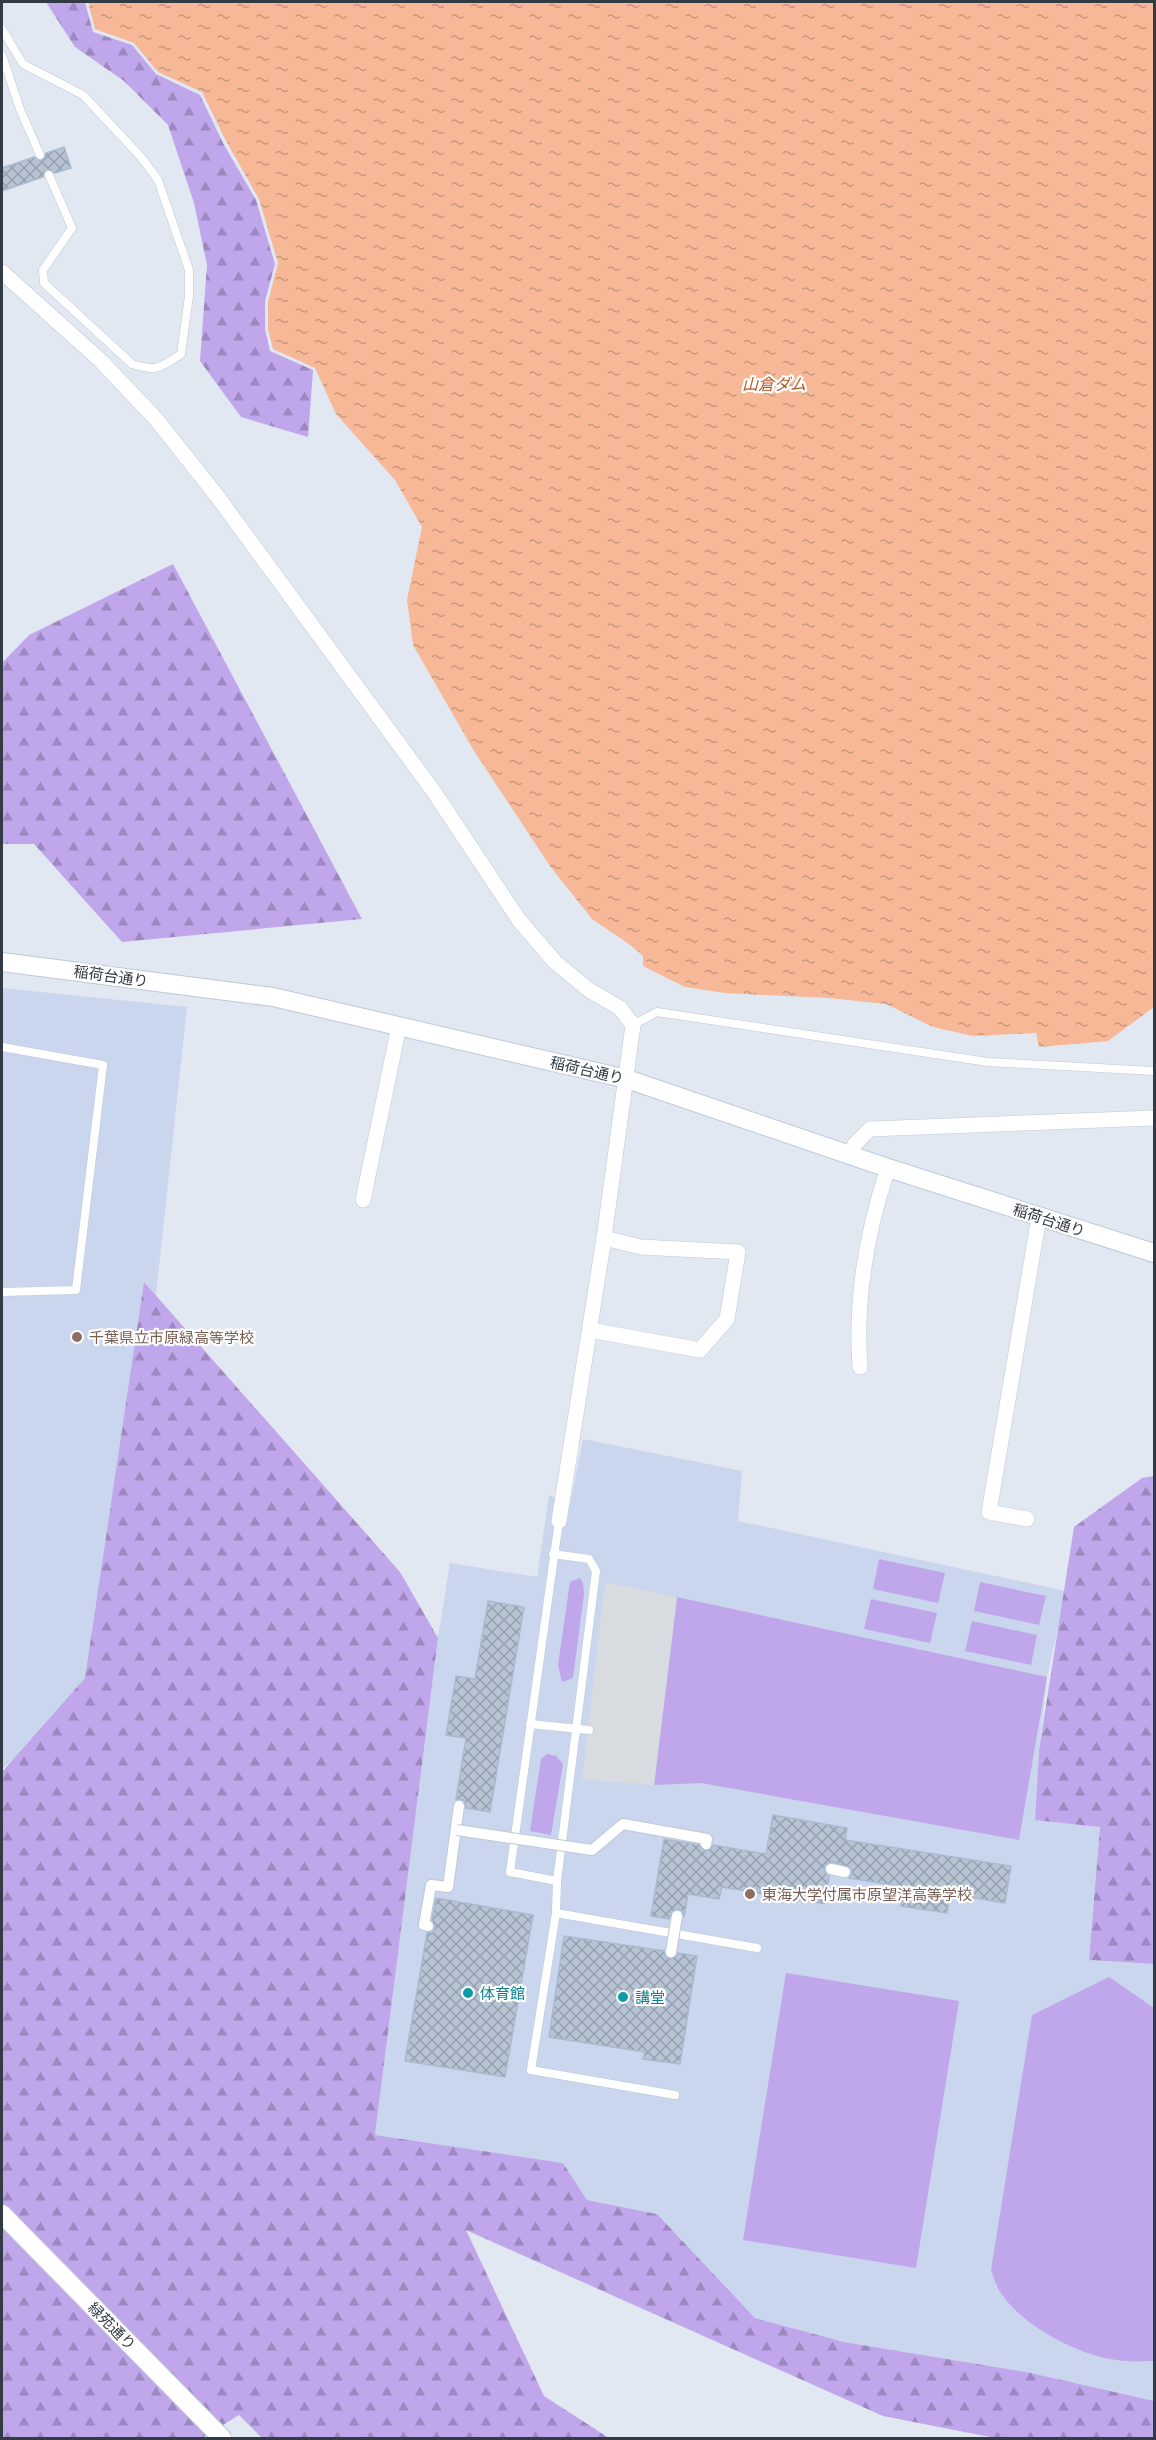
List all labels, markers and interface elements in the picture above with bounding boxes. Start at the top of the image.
water label: 山倉ダム [742,375,806,394]
street label: 稲荷台通り [73,961,149,991]
street label: 稲荷台通り [548,1052,626,1088]
street label: 稲荷台通り [1010,1199,1088,1241]
place label: 千葉県立市原緑高等学校 [89,1328,254,1347]
marker: 千葉県立市原緑高等学校 [70,1330,84,1344]
place label: 東海大学付属市原望洋高等学校 [762,1885,972,1904]
marker: 東海大学付属市原望洋高等学校 [743,1887,757,1901]
place label: 体育館 [480,1984,525,2003]
marker: 体育館 [461,1986,475,2000]
place label: 講堂 [635,1988,665,2007]
marker: 講堂 [616,1990,630,2004]
street label: 緑苑通り [84,2298,140,2354]

